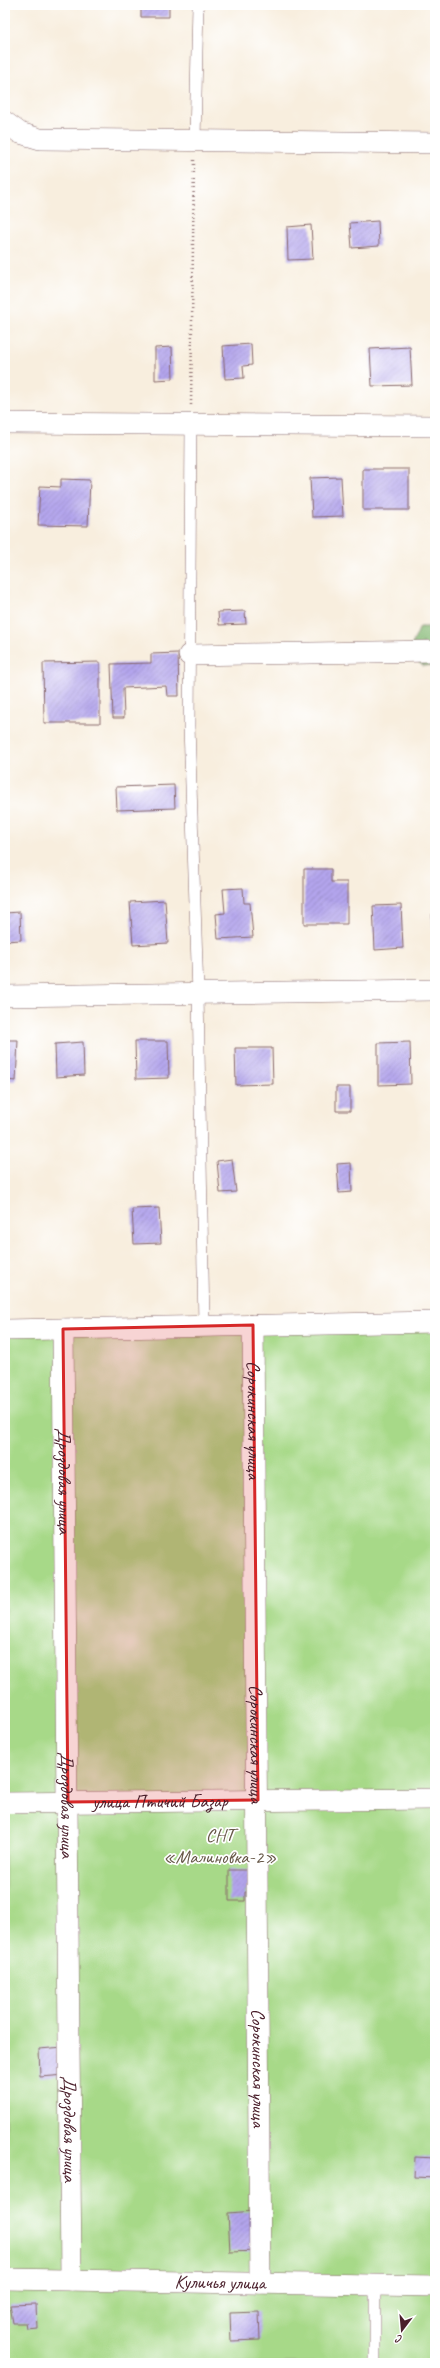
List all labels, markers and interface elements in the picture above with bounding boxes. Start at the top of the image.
street label: Сорокинская улица [241,1361,266,1481]
street label: Дроздовая улица [52,1428,77,1536]
street label: Сорокинская улица [244,1685,269,1805]
street label: Дроздовая улица [55,1752,79,1860]
street label: улица Птичий Базар [91,1789,230,1814]
park label: СНТ «Малиновка-2» [163,1823,277,1869]
street label: Сорокинская улица [246,2009,271,2129]
street label: Дроздовая улица [57,2076,82,2184]
street label: Куличья улица [174,2270,268,2295]
north arrow [382,2310,422,2350]
text: С [393,2332,404,2347]

